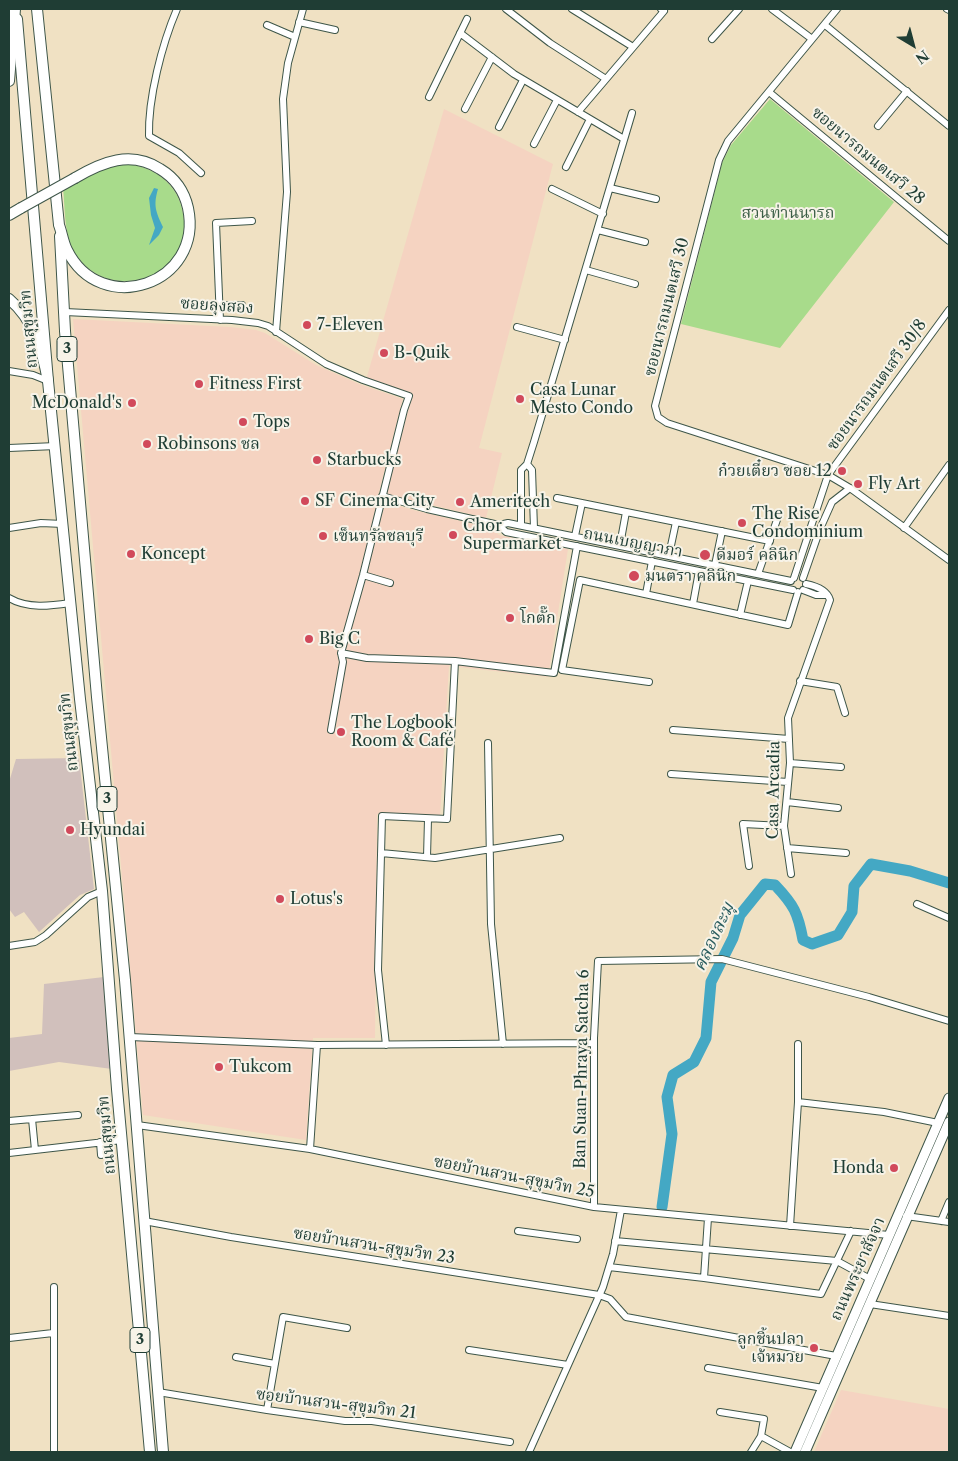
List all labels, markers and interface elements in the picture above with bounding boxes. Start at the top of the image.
north arrow [888,20,938,70]
text: N [912,46,932,68]
street label: ซอยนารถมนตเสวี 28 [808,103,928,209]
park label: สวนท่านนารถ [741,203,835,223]
street label: ซอยนารถมนตเสวี 30 [640,236,694,378]
street label: ถนนสุขุมวิท [16,289,42,369]
street label: ซอยลุงสอง [180,294,254,318]
place label: 7-Eleven [317,315,383,335]
street label: ซอยนารถมนตเสวี 30/8 [823,316,931,454]
marker: 7-Eleven [301,319,313,331]
road number: 3 [57,336,77,362]
place label: B-Quik [394,343,450,363]
marker: B-Quik [378,347,390,359]
place label: Fitness First [209,374,302,394]
marker: Fitness First [193,378,205,390]
place label: Casa Lunar Mesto Condo [530,380,633,418]
place label: McDonald's [32,393,122,413]
marker: Casa Lunar Mesto Condo [514,393,526,405]
marker: McDonald's [126,397,138,409]
place label: Tops [253,412,290,432]
marker: Tops [237,416,249,428]
place label: Robinsons ชล [157,434,260,454]
marker: Robinsons ชล [141,438,153,450]
place label: Starbucks [327,450,402,470]
marker: Starbucks [311,454,323,466]
place label: ก๋วยเตี๋ยว ซอย 12 [718,461,832,481]
marker: ก๋วยเตี๋ยว ซอย 12 [836,465,848,477]
place label: Fly Art [868,474,920,494]
marker: Fly Art [852,478,864,490]
place label: SF Cinema City [315,491,435,511]
place label: Ameritech [470,492,550,512]
marker: SF Cinema City [299,495,311,507]
marker: Ameritech [454,496,466,508]
place label: The Rise Condominium [752,504,863,542]
place label: Chor Supermarket [463,516,561,554]
marker: The Rise Condominium [736,517,748,529]
street label: ถนนเบญญาภา [582,524,684,562]
place label: เซ็นทรัลชลบุรี [333,526,424,546]
marker: Chor Supermarket [447,529,459,541]
marker: เซ็นทรัลชลบุรี [317,530,329,542]
place label: Koncept [141,544,206,564]
place label: ดีมอร์ คลินิก [716,545,798,565]
marker: Koncept [125,548,137,560]
marker: ดีมอร์ คลินิก [698,548,712,562]
place label: มนตรา คลินิก [645,566,736,586]
marker: มนตรา คลินิก [627,569,641,583]
place label: โกตั๊ก [520,608,556,628]
marker: โกตั๊ก [504,612,516,624]
place label: Big C [319,629,360,649]
marker: Big C [303,633,315,645]
street label: ถนนสุขุมวิท [55,692,83,772]
place label: The Logbook Room & Café [351,713,454,751]
marker: The Logbook Room & Café [335,726,347,738]
street label: Casa Arcadia [764,740,784,840]
road number: 3 [97,786,117,812]
place label: Hyundai [80,820,145,840]
marker: Hyundai [64,824,76,836]
place label: Lotus's [290,889,343,909]
marker: Lotus's [274,893,286,905]
water label: คลองละมุ [689,899,739,975]
street label: Ban Suan-Phraya Satcha 6 [571,969,593,1169]
place label: Tukcom [229,1057,292,1077]
marker: Tukcom [213,1061,225,1073]
street label: ถนนสุขุมวิท [94,1095,120,1175]
street label: ซอยบ้านสวน-สุขุมวิท 25 [432,1152,596,1202]
place label: Honda [833,1158,884,1178]
marker: Honda [888,1162,900,1174]
street label: ถนนพระยาสัจจา [827,1214,889,1324]
street label: ซอยบ้านสวน-สุขุมวิท 23 [292,1224,456,1268]
road number: 3 [130,1328,150,1352]
place label: ลูกชิ้นปลา เจ้หมวย [737,1329,804,1367]
marker: ลูกชิ้นปลา เจ้หมวย [808,1342,820,1354]
street label: ซอยบ้านสวน-สุขุมวิท 21 [255,1385,417,1423]

